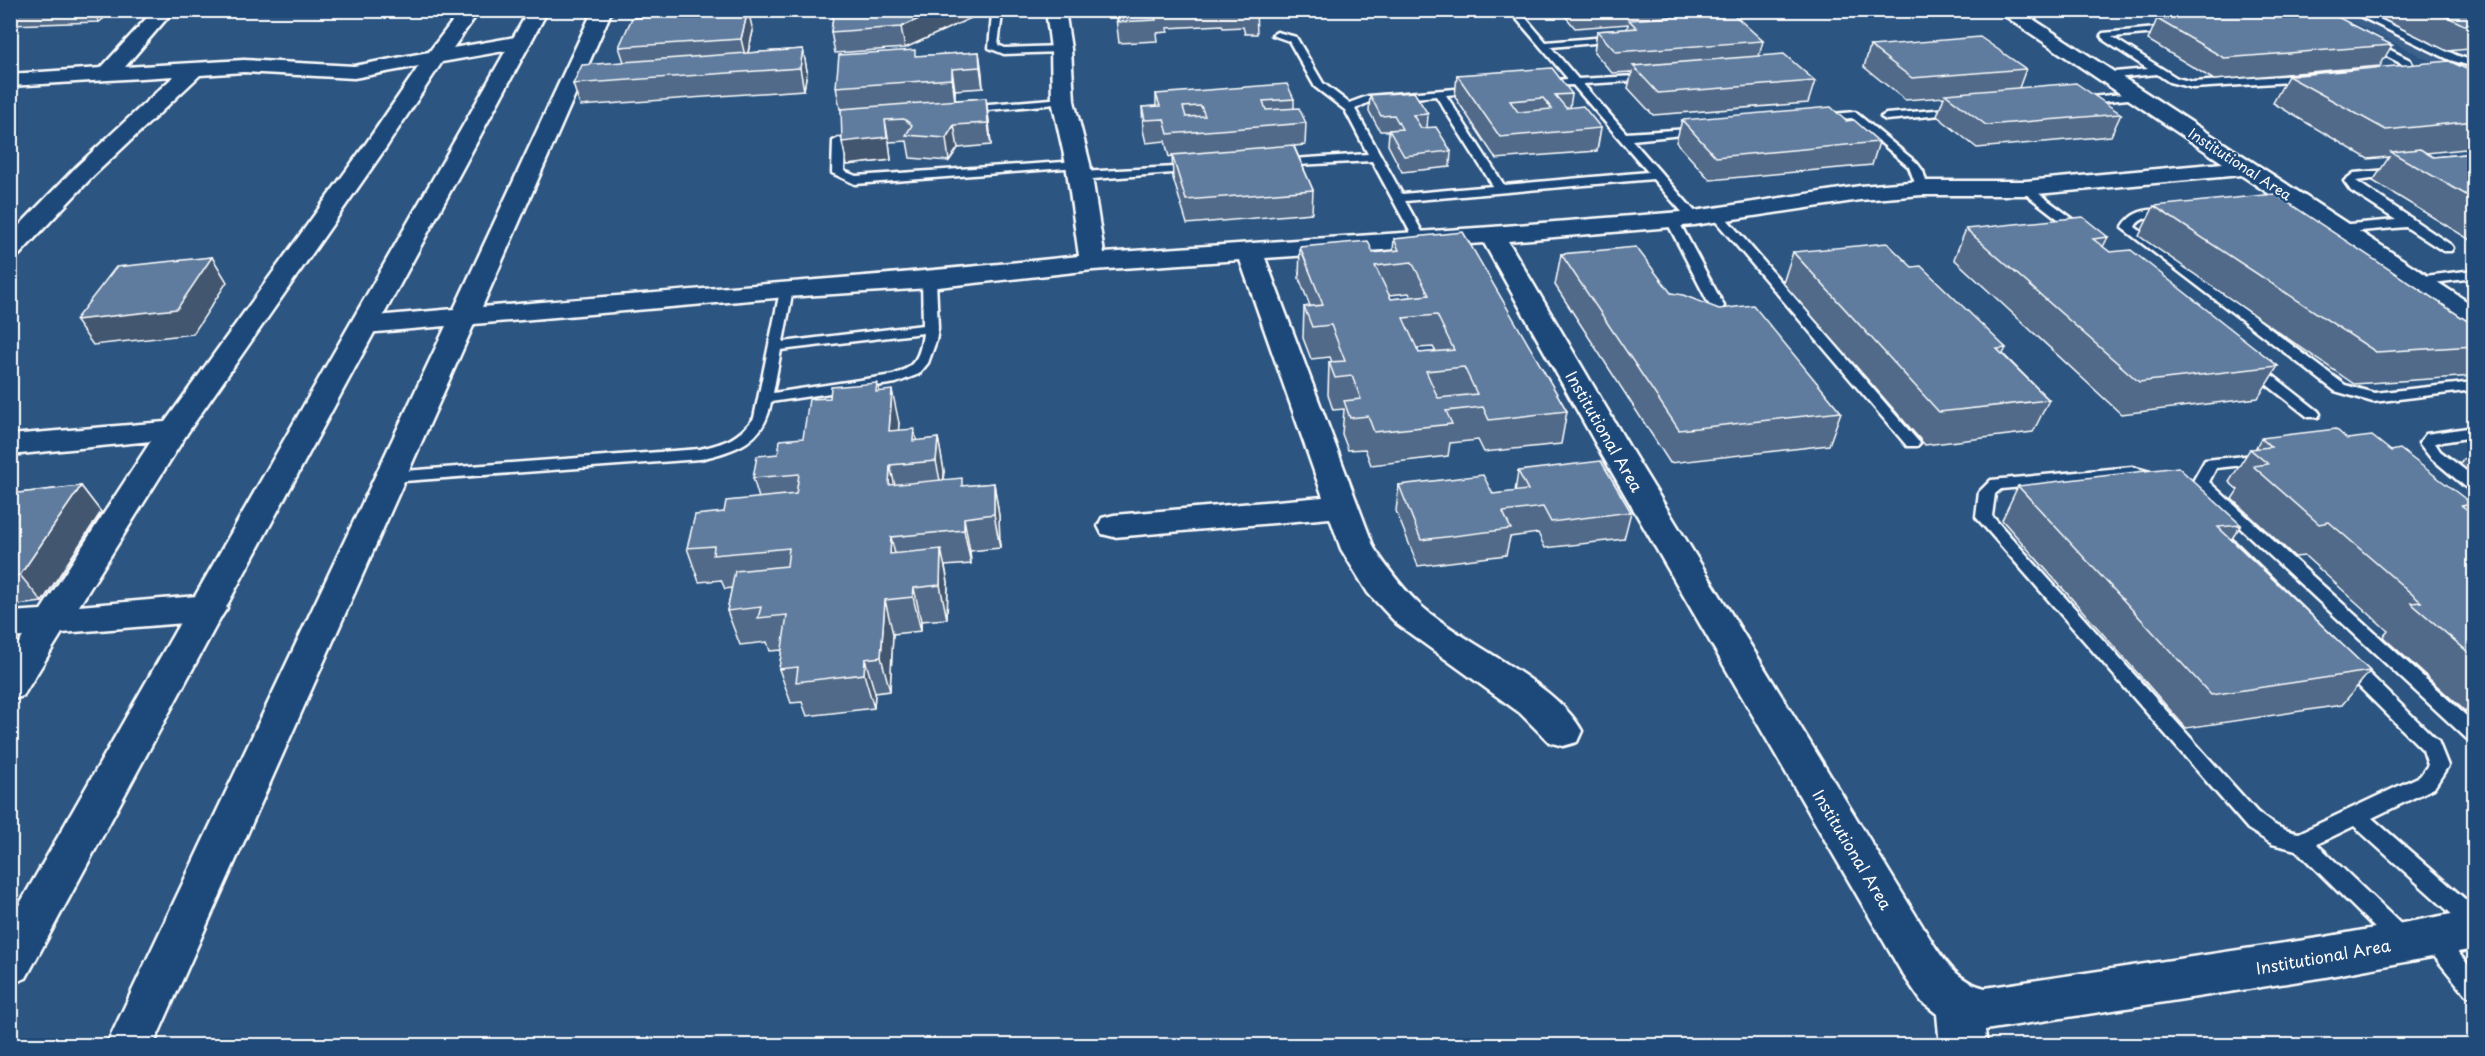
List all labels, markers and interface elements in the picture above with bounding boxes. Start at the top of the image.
street label: Institutional Area [2184,123,2296,205]
street label: Institutional Area [1560,366,1650,496]
street label: Institutional Area [1808,784,1898,914]
street label: Institutional Area [2254,932,2392,980]

